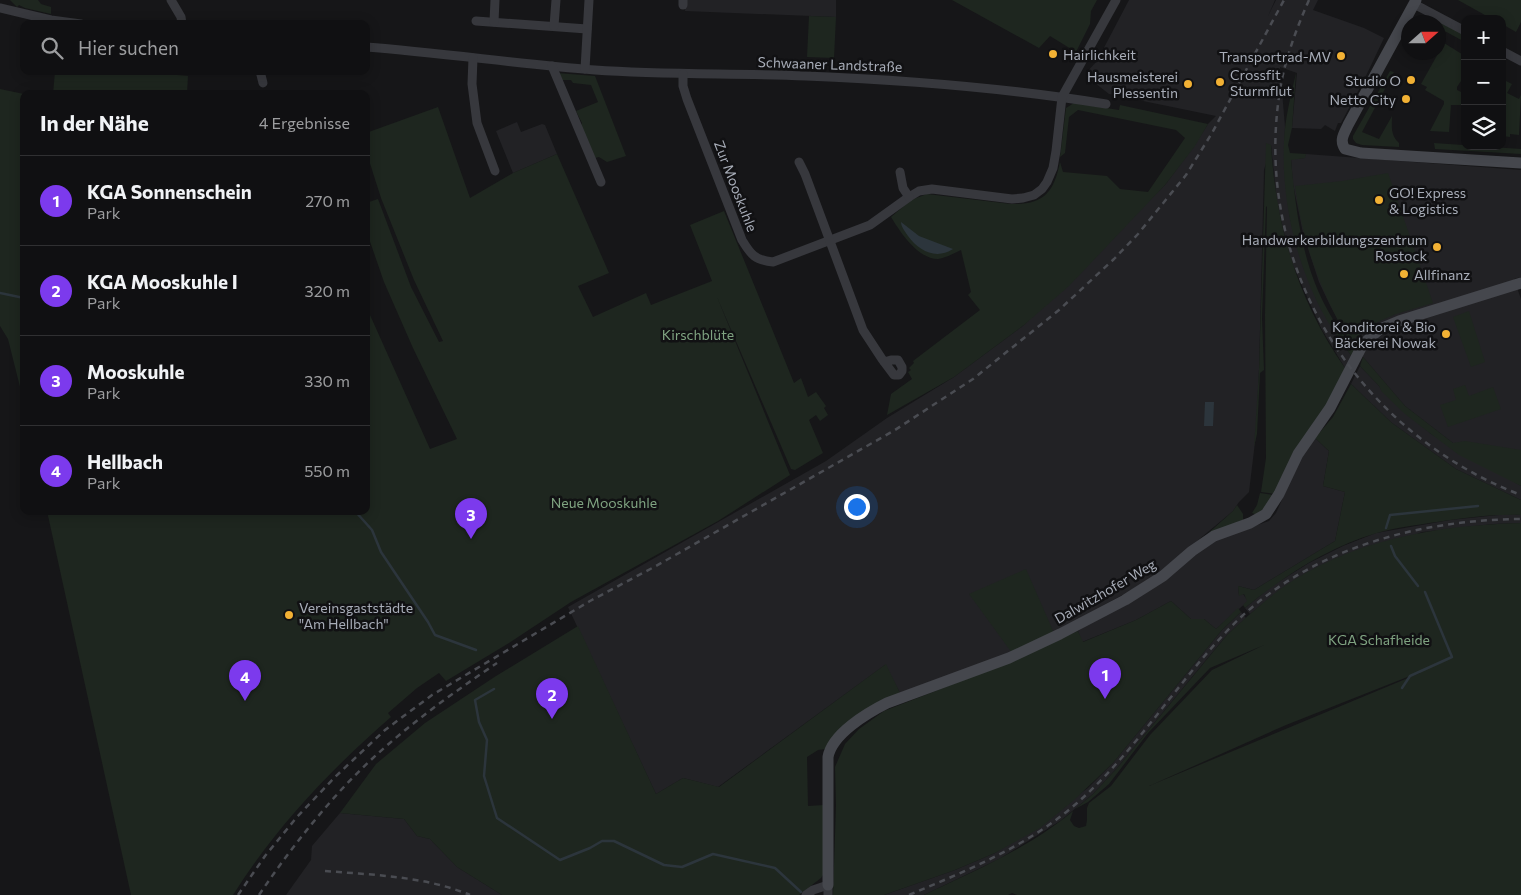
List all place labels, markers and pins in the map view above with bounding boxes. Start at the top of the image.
place label: Hairlichkeit [1063,46,1136,63]
marker: Hairlichkeit [1047,48,1059,60]
place label: Transportrad-MV [1219,48,1331,65]
marker: Transportrad-MV [1335,50,1347,62]
place label: Crossfit Sturmflut [1230,66,1292,99]
place label: Hausmeisterei Plessentin [1087,68,1178,101]
place label: Studio O [1345,72,1401,89]
marker: Studio O [1405,74,1417,86]
marker: Crossfit Sturmflut [1214,76,1226,88]
marker: Hausmeisterei Plessentin [1182,78,1194,90]
place label: Netto City [1330,91,1396,108]
marker: Netto City [1400,93,1412,105]
place label: GO! Express & Logistics [1389,184,1466,217]
marker: GO! Express & Logistics [1373,194,1385,206]
place label: Handwerkerbildungszentrum Rostock [1242,231,1427,264]
marker: Handwerkerbildungszentrum Rostock [1431,241,1443,253]
place label: Allfinanz [1414,266,1470,283]
marker: Allfinanz [1398,268,1410,280]
place label: Konditorei & Bio Bäckerei Nowak [1332,318,1436,351]
marker: Konditorei & Bio Bäckerei Nowak [1440,328,1452,340]
pin: 3 [455,498,487,539]
place label: Vereinsgaststädte "Am Hellbach" [299,599,413,632]
marker: Vereinsgaststädte "Am Hellbach" [283,609,295,621]
pin: 1 [1089,658,1121,699]
pin: 4 [229,660,261,701]
pin: 2 [536,678,568,719]

